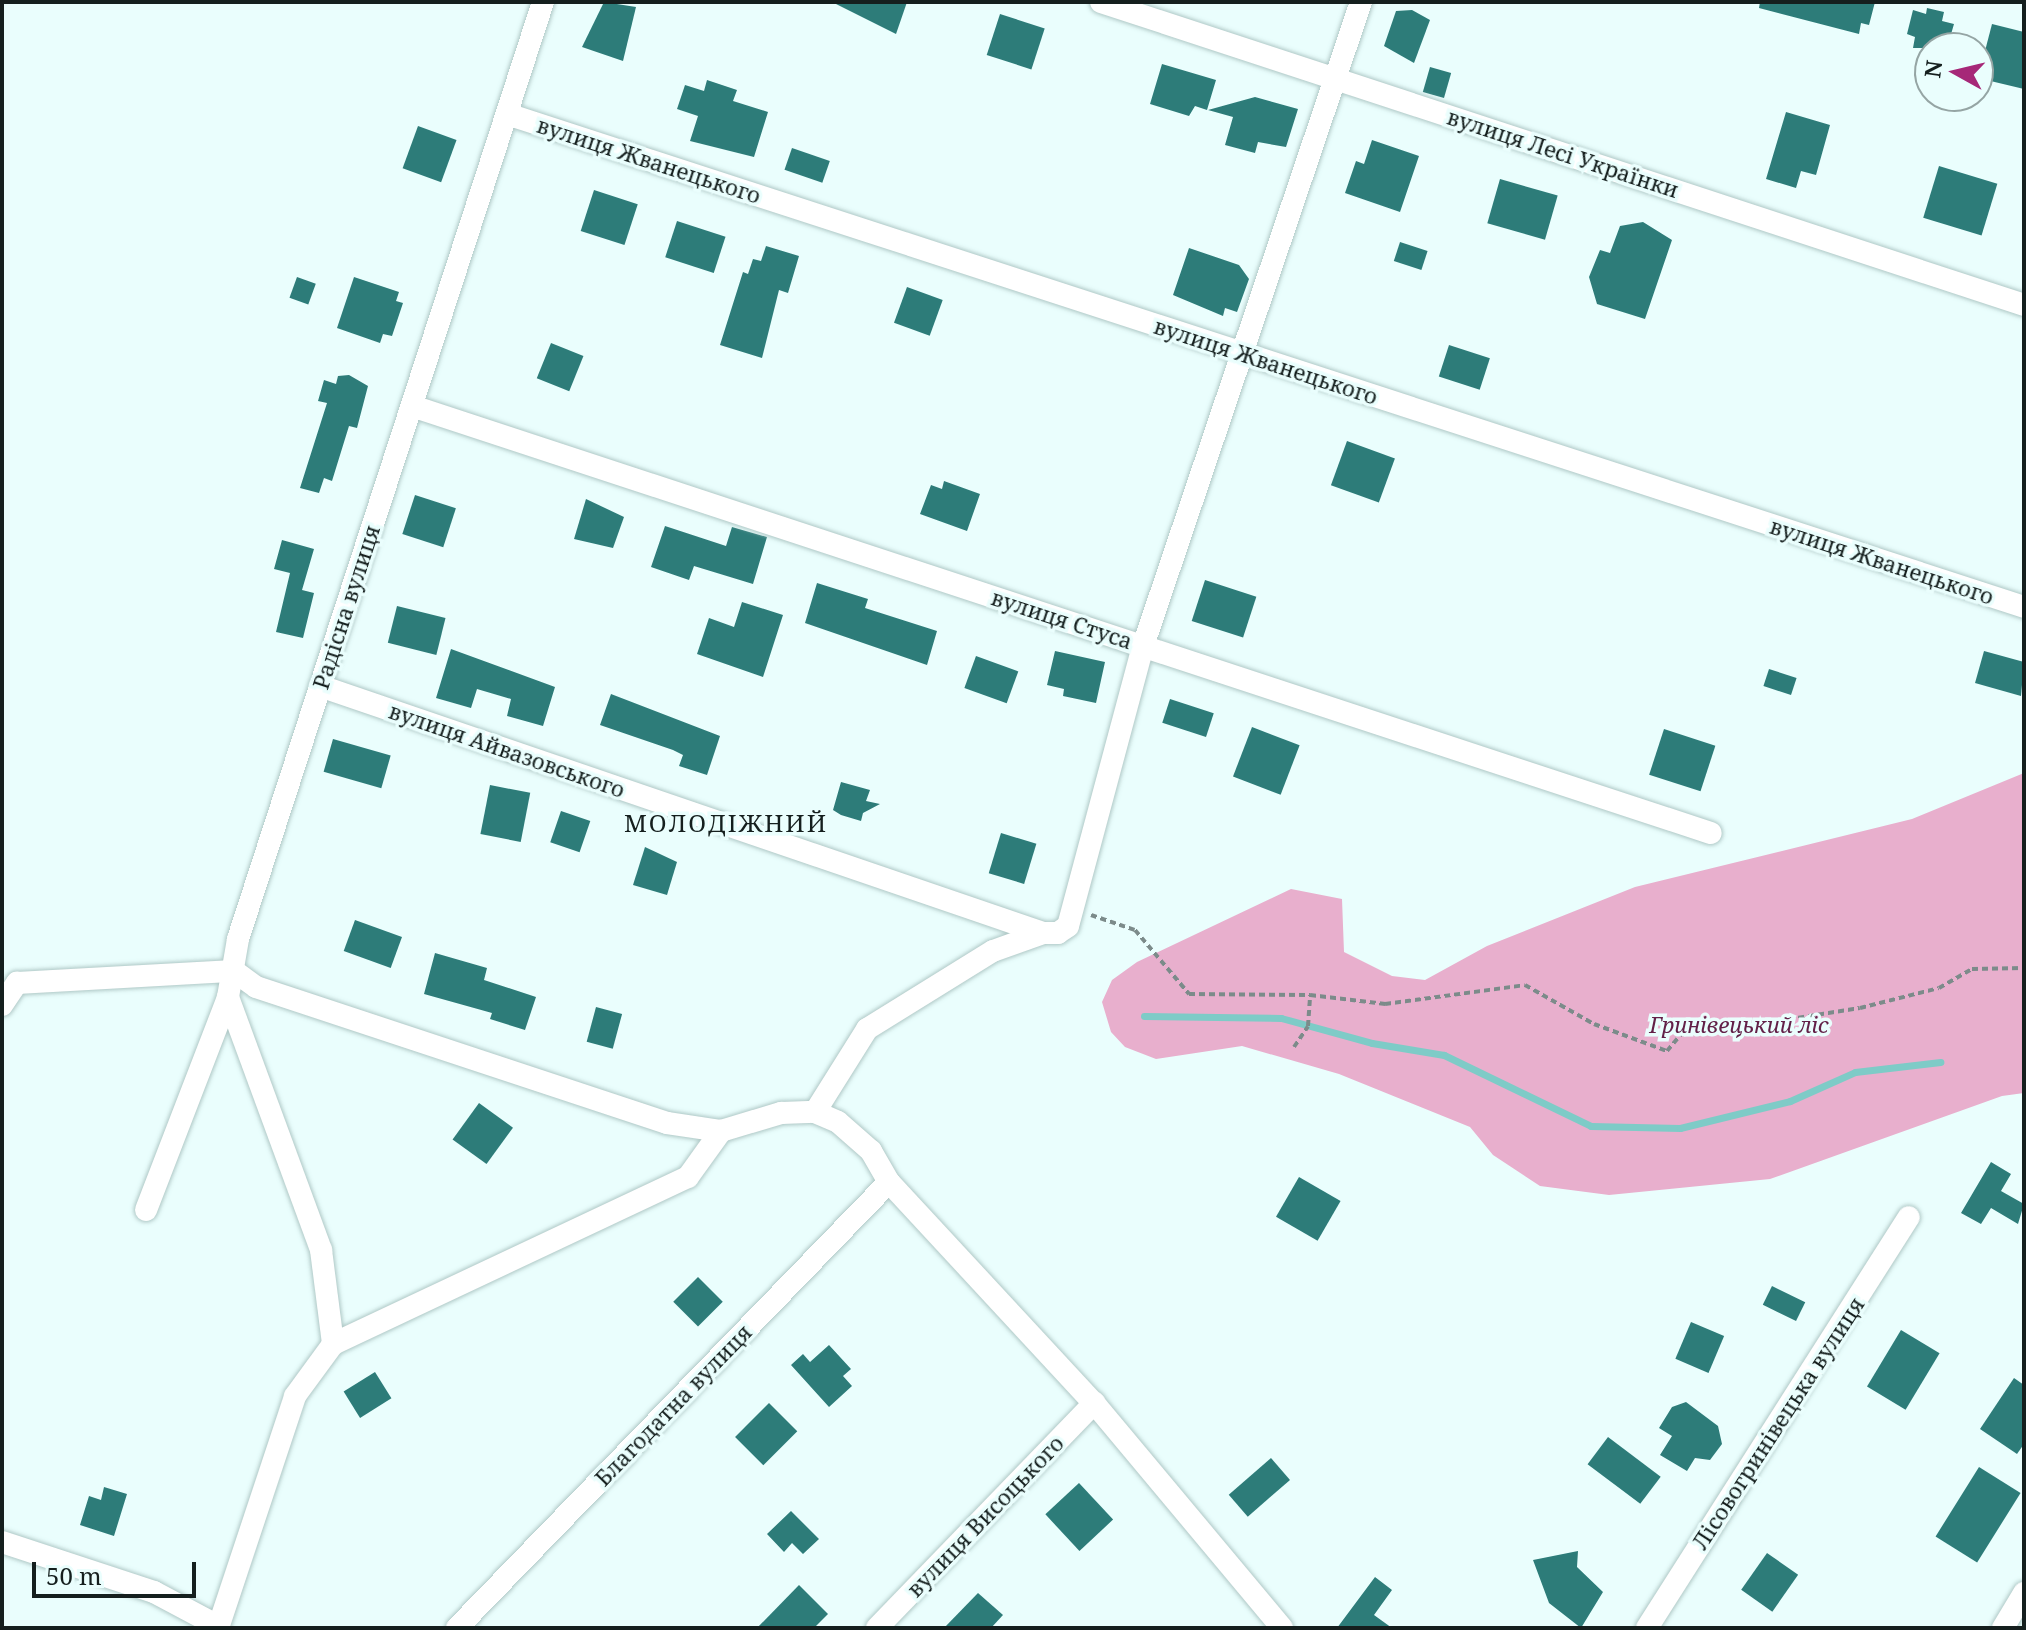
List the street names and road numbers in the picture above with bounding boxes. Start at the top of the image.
street label: вулиця Лесі Українки [1444,103,1682,203]
street label: вулиця Жванецького [534,111,764,209]
street label: вулиця Жванецького [1151,312,1381,410]
street label: вулиця Жванецького [1767,512,1997,610]
street label: Радісна вулиця [307,522,385,692]
street label: вулиця Стуса [988,584,1136,654]
street label: вулиця Айвазовського [386,697,628,803]
street label: Лісовогринівецька вулиця [1687,1292,1869,1554]
street label: Благодатна вулиця [589,1319,757,1491]
street label: вулиця Висоцького [901,1430,1069,1602]

